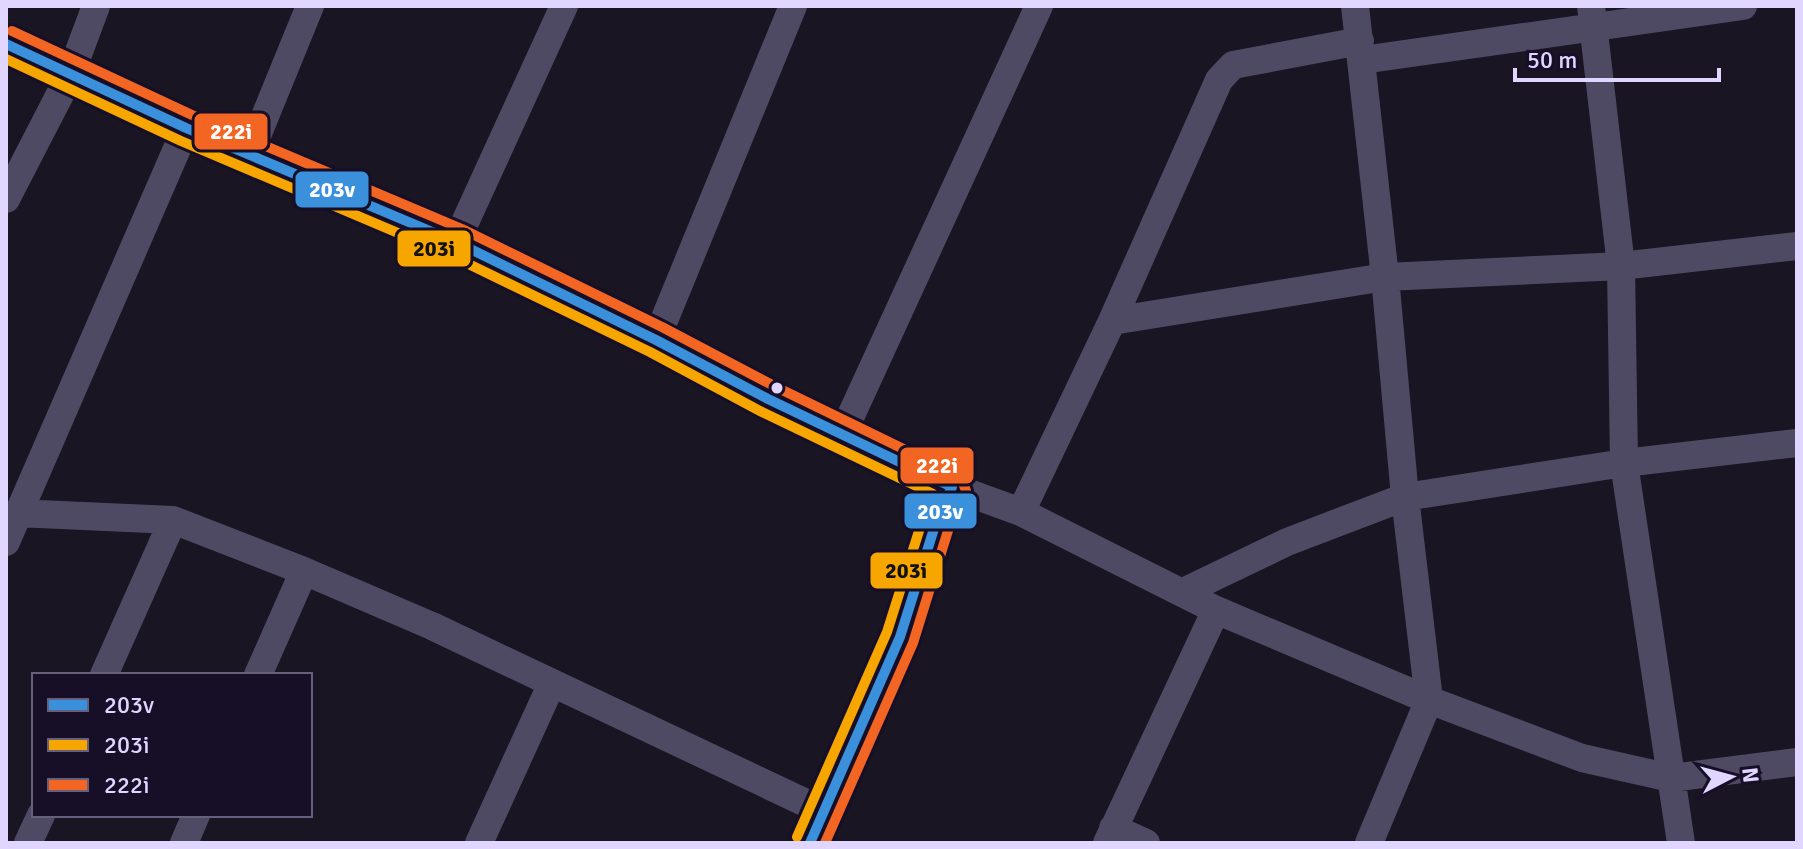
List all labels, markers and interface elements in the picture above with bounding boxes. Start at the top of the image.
scale bar [1515,32,1719,82]
text: 50 m [1527,45,1577,75]
line badge: 222i [193,112,269,151]
text: 222i [210,118,252,145]
line badge: 203v [294,170,370,209]
text: 203v [309,176,356,203]
line badge: 203i [396,229,472,268]
text: 203i [413,235,455,262]
unlabelled marker [769,380,785,396]
line badge: 222i [899,446,975,485]
text: 222i [916,452,958,479]
line badge: 203v [903,492,978,530]
text: 203v [917,498,964,525]
line badge: 203i [869,551,944,590]
text: 203i [885,557,927,584]
legend [32,673,312,817]
text: 203v [104,690,154,720]
text: 203i [104,730,149,760]
north arrow [1691,737,1771,817]
text: N [1736,766,1765,784]
text: 222i [104,770,149,800]

